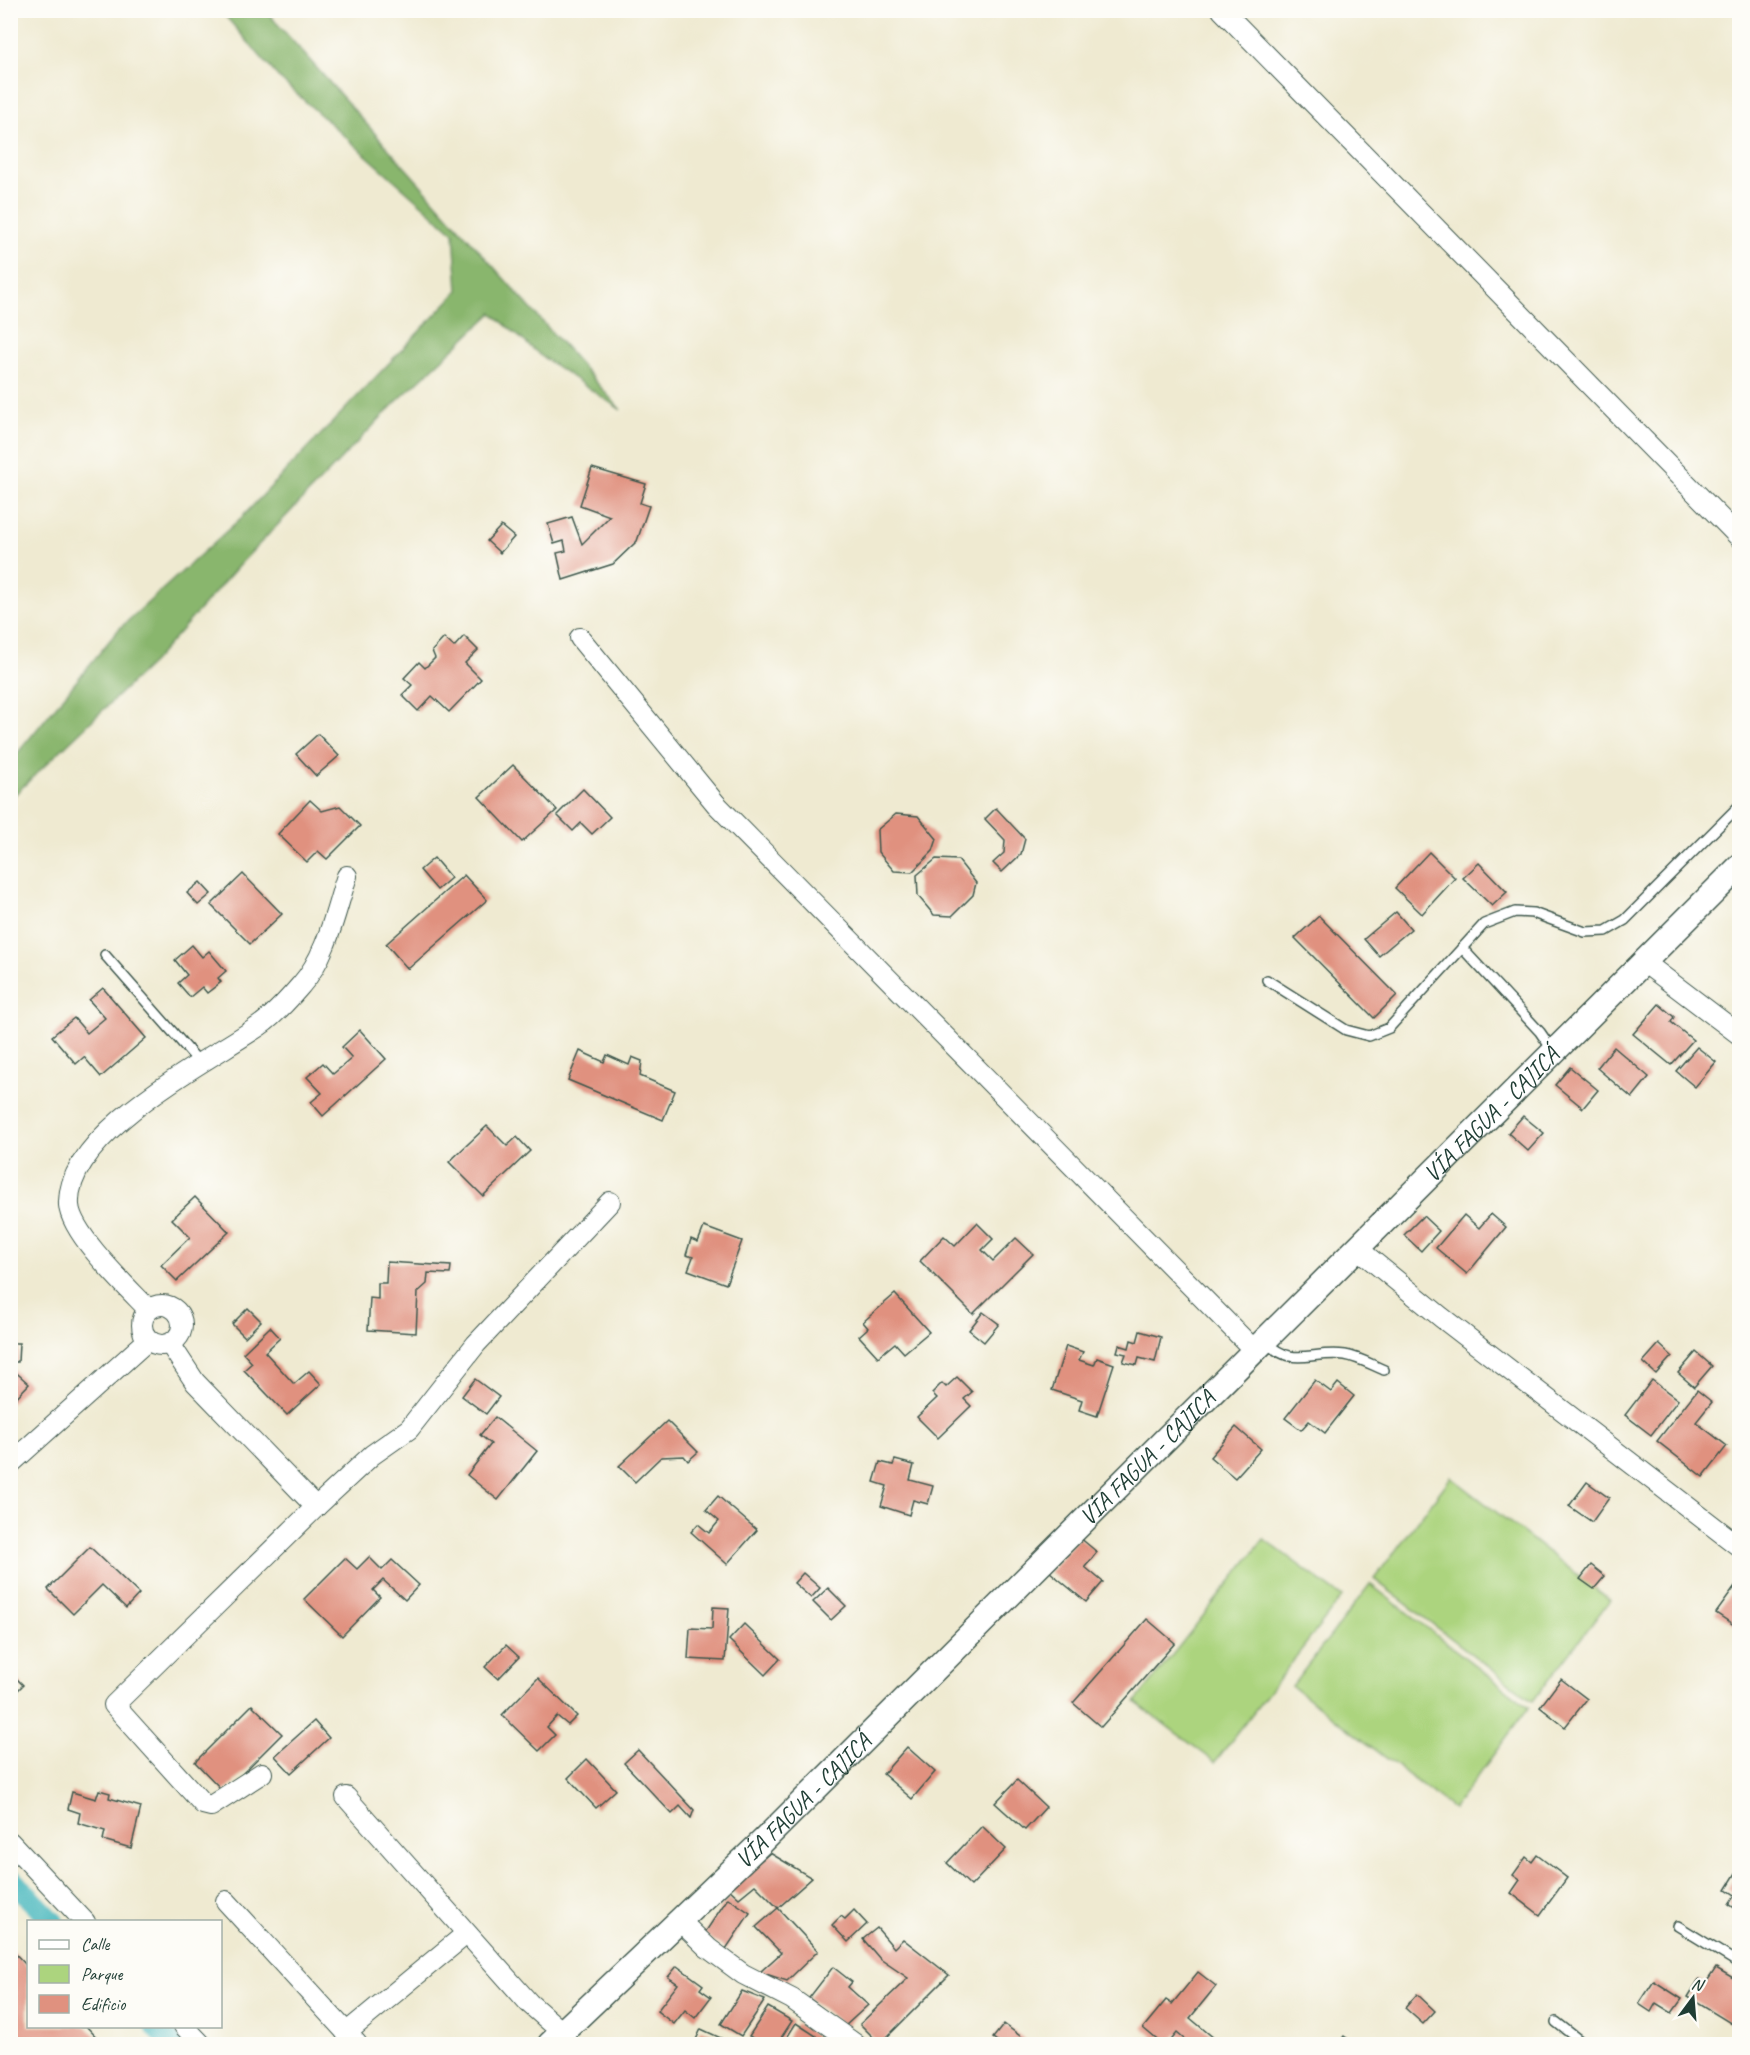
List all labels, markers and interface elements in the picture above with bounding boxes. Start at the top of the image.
street label: VÍA FAGUA - CAJICÁ [1417,1038,1567,1188]
street label: VÍA FAGUA - CAJICÁ [1073,1382,1223,1532]
street label: VÍA FAGUA - CAJICÁ [729,1725,879,1875]
legend [27,1920,222,2028]
text: Calle [81,1933,110,1955]
text: Parque [81,1963,123,1985]
north arrow [1663,1968,1723,2028]
text: N [1689,1974,1707,1996]
text: Edificio [81,1993,127,2015]

